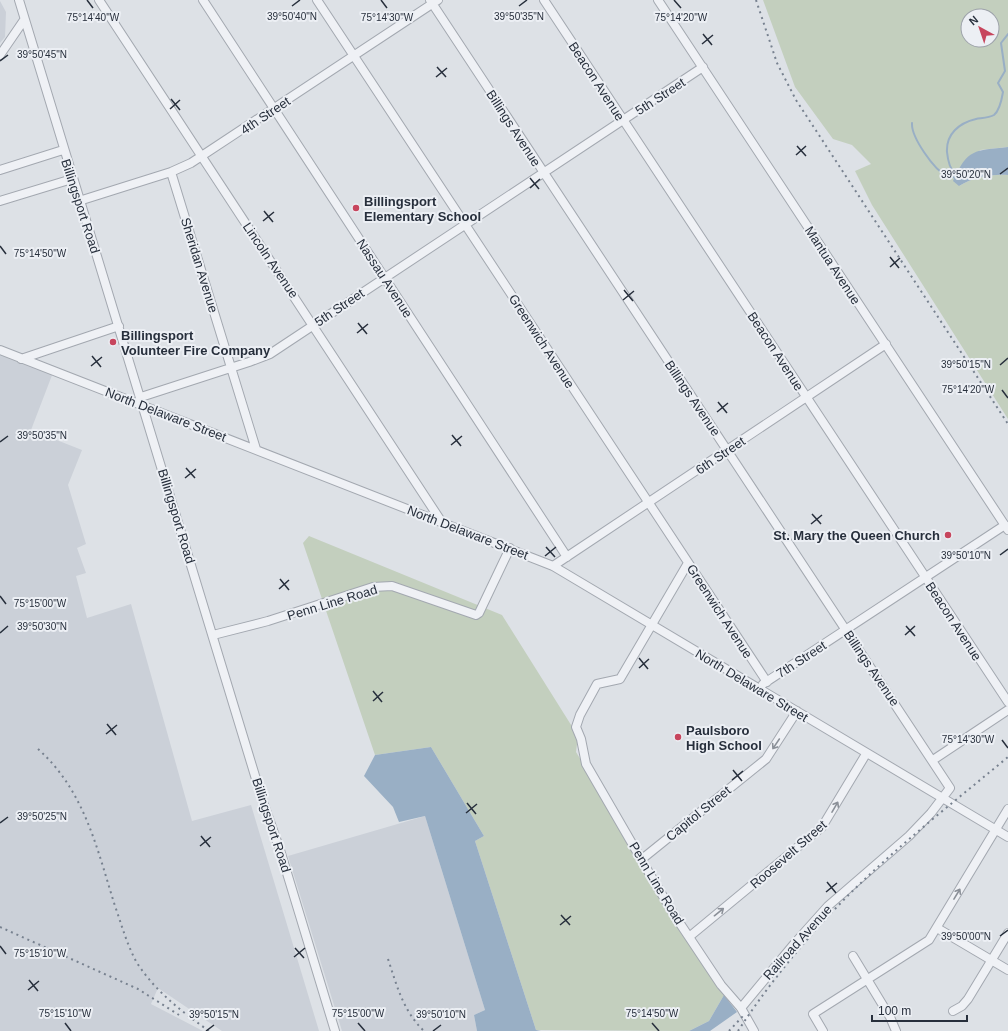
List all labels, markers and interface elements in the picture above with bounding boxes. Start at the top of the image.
north arrow [960,8,1000,48]
text: 39°50'40"N [267,11,317,22]
text: 39°50'35"N [494,11,544,22]
text: 75°14'40"W [67,12,120,23]
text: 75°14'30"W [361,12,414,23]
text: 75°14'20"W [655,12,708,23]
text: N [967,13,981,27]
street label: Beacon Avenue [566,39,628,123]
text: 39°50'45"N [17,49,67,60]
street label: 5th Street [633,75,688,118]
street label: Billings Avenue [483,87,544,169]
street label: 4th Street [238,93,293,137]
street label: Billingsport Road [58,157,103,255]
text: 39°50'20"N [941,169,991,180]
place label: Billingsport Elementary School [364,194,481,224]
marker: Billingsport Elementary School [351,203,361,213]
street label: Sheridan Avenue [178,216,221,315]
street label: Lincoln Avenue [240,220,301,301]
street label: Mantua Avenue [802,223,863,307]
street label: Nassau Avenue [354,236,416,320]
text: 75°14'50"W [14,248,67,259]
street label: 5th Street [312,285,367,329]
street label: Greenwich Avenue [506,292,578,391]
street label: Beacon Avenue [745,309,807,393]
place label: Billingsport Volunteer Fire Company [121,328,271,358]
marker: Billingsport Volunteer Fire Company [108,337,118,347]
street label: Billings Avenue [662,358,723,439]
text: 39°50'15"N [941,359,991,370]
street label: North Delaware Street [103,384,229,445]
text: 75°14'20"W [942,384,995,395]
text: 39°50'35"N [17,430,67,441]
street label: 6th Street [693,433,748,477]
street label: Billingsport Road [155,467,198,565]
street label: North Delaware Street [405,502,531,563]
place label: St. Mary the Queen Church [773,528,940,543]
marker: St. Mary the Queen Church [943,530,953,540]
text: 39°50'10"N [941,550,991,561]
street label: Greenwich Avenue [684,562,756,661]
street label: Beacon Avenue [923,579,985,663]
street label: Penn Line Road [285,582,379,623]
text: 75°15'00"W [14,598,67,609]
text: 39°50'30"N [17,621,67,632]
street label: Billings Avenue [841,628,902,709]
street label: 7th Street [774,638,829,681]
street label: North Delaware Street [693,646,811,725]
place label: Paulsboro High School [686,723,762,753]
marker: Paulsboro High School [673,732,683,742]
text: 75°14'30"W [942,734,995,745]
one-way arrow [772,738,780,749]
street label: Billingsport Road [249,776,294,874]
street label: Capitol Street [663,783,734,844]
one-way arrow [832,801,840,813]
text: 39°50'25"N [17,811,67,822]
street label: Roosevelt Street [747,817,830,892]
street label: Penn Line Road [626,839,687,927]
one-way arrow [954,888,962,900]
street label: Railroad Avenue [760,902,835,983]
one-way arrow [714,907,724,916]
text: 39°50'00"N [941,931,991,942]
text: 75°15'10"W [14,948,67,959]
scale bar [872,997,967,1023]
text: 100 m [878,1004,911,1018]
text: 75°15'10"W [39,1008,92,1019]
text: 75°15'00"W [332,1008,385,1019]
text: 75°14'50"W [626,1008,679,1019]
text: 39°50'15"N [189,1009,239,1020]
text: 39°50'10"N [416,1009,466,1020]

